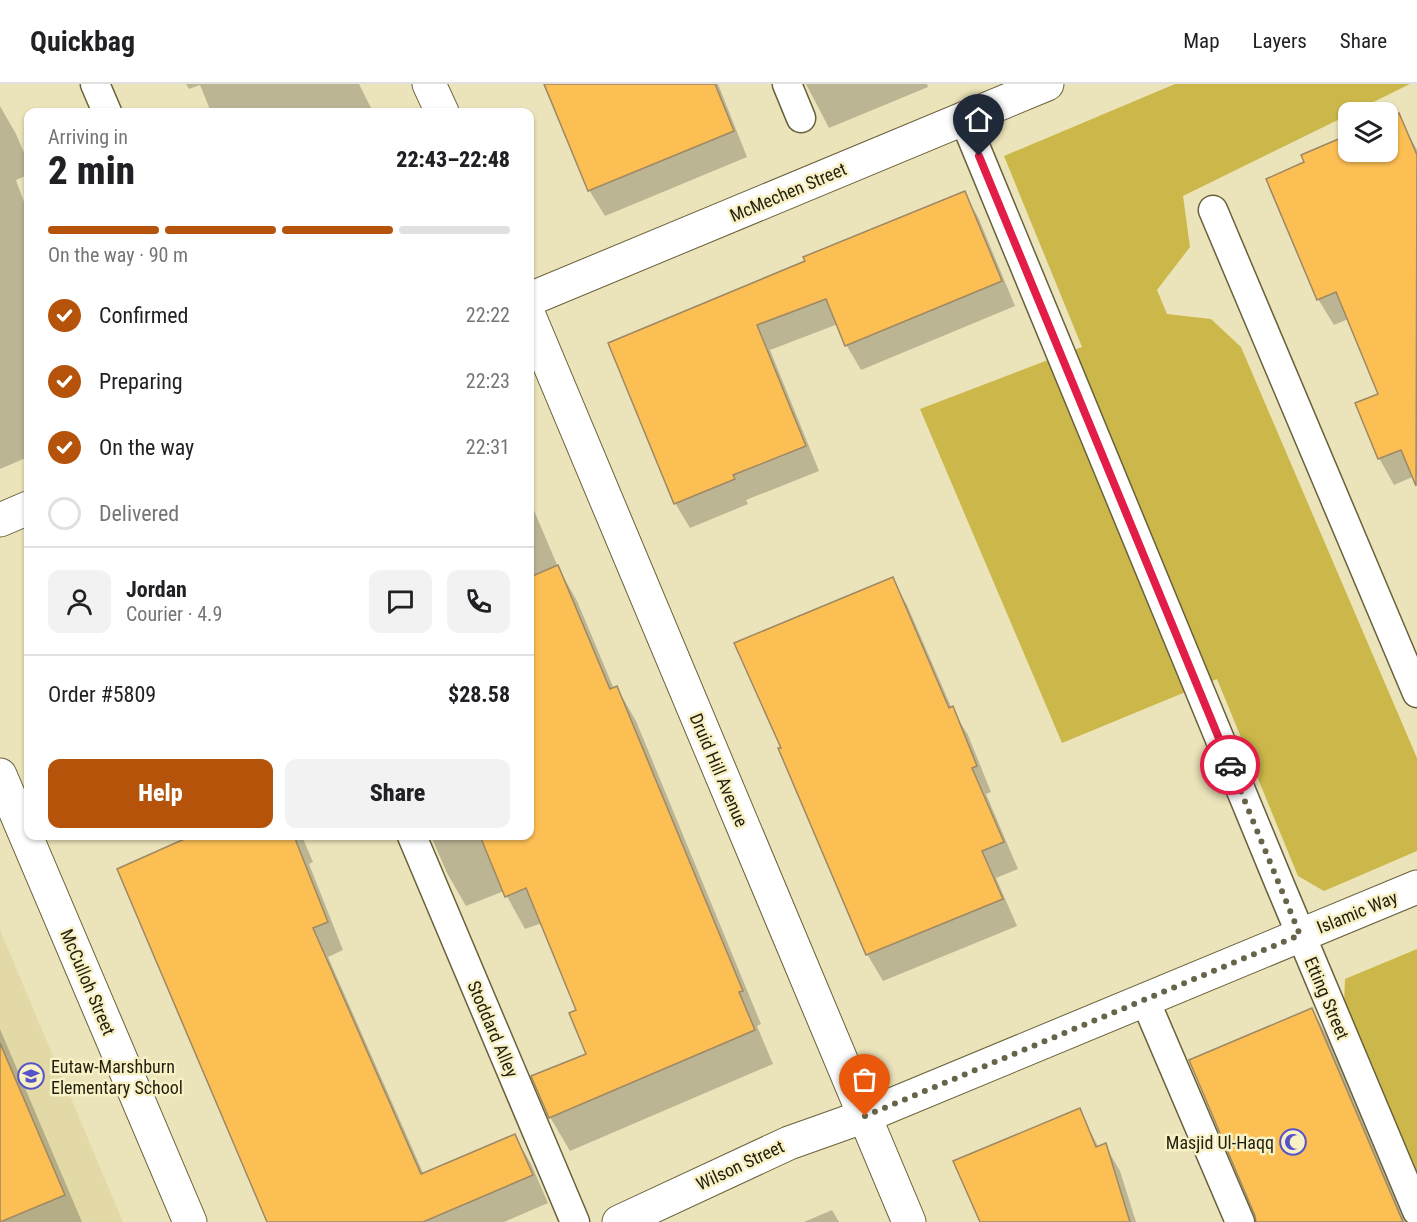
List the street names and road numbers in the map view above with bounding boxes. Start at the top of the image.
street label: McMechen Street [727,158,849,226]
street label: Druid Hill Avenue [686,710,752,830]
street label: Islamic Way [1314,886,1401,938]
street label: McCulloh Street [56,926,120,1038]
street label: Etting Street [1300,954,1354,1042]
street label: Stoddard Alley [463,978,523,1081]
street label: Wilson Street [693,1136,787,1194]

